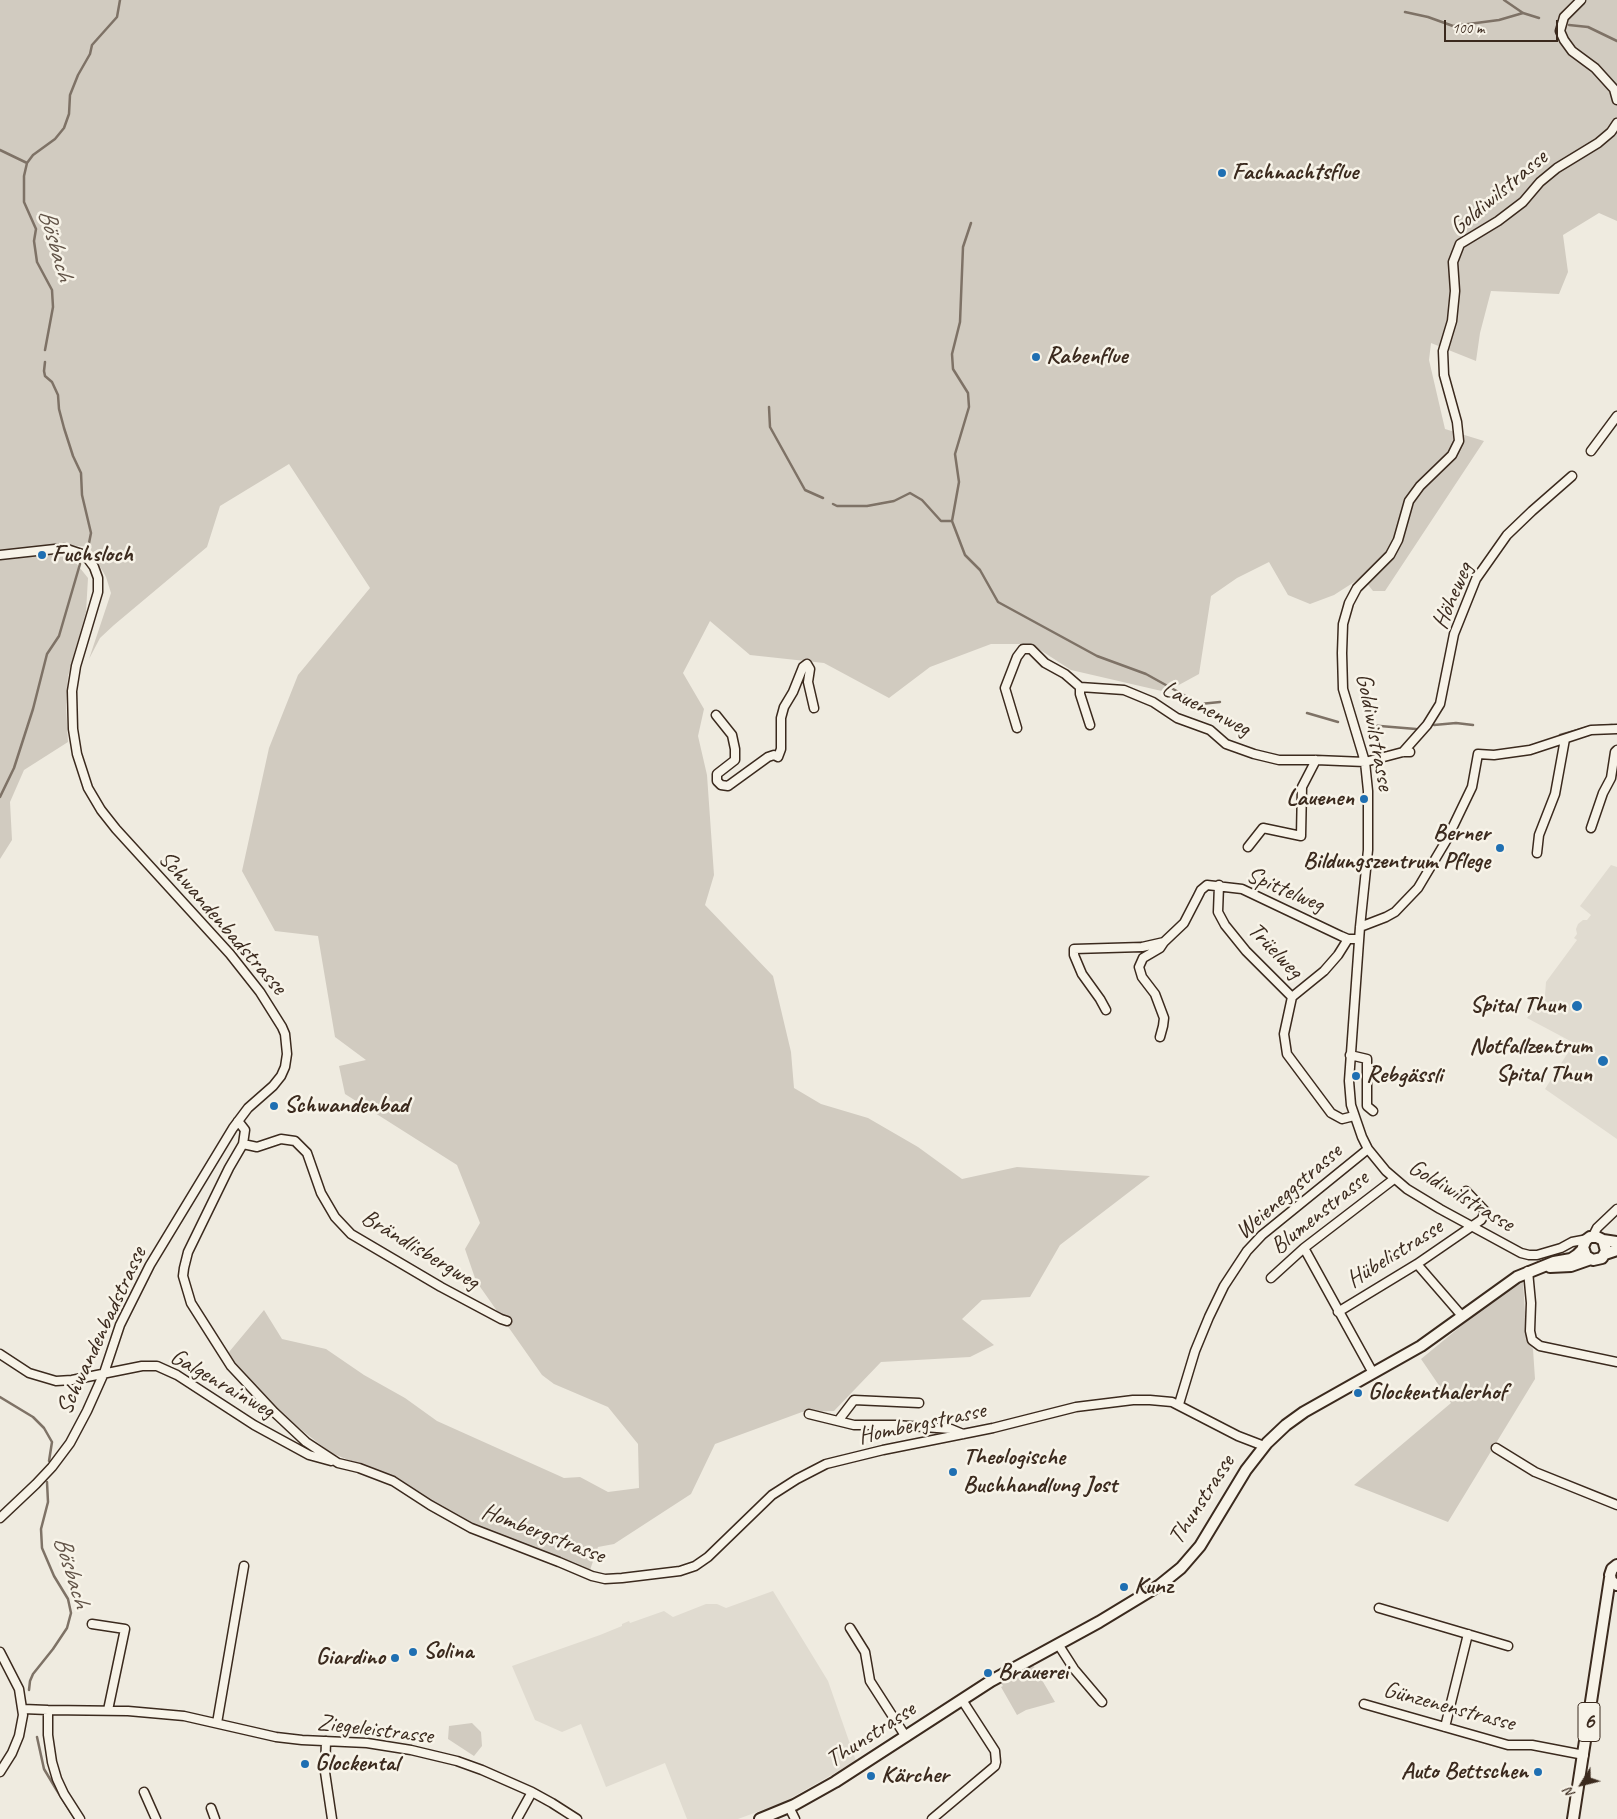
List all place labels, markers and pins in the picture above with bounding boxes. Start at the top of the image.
place label: Fachnachtsflue [1232,159,1358,187]
marker: Fachnachtsflue [1216,167,1228,179]
place label: Rabenflue [1046,343,1127,371]
marker: Rabenflue [1030,351,1042,363]
place label: Fuchsloch [52,541,133,569]
marker: Fuchsloch [36,549,48,561]
place label: Lauenen [1286,785,1354,813]
marker: Lauenen [1358,793,1370,805]
place label: Berner Bildungszentrum Pflege [1303,820,1490,876]
marker: Berner Bildungszentrum Pflege [1494,842,1506,854]
place label: Spital Thun [1470,992,1566,1020]
marker: Spital Thun [1570,999,1584,1013]
place label: Notfallzentrum Spital Thun [1469,1033,1592,1089]
marker: Notfallzentrum Spital Thun [1596,1054,1610,1068]
place label: Rebgässli [1366,1062,1442,1090]
marker: Rebgässli [1350,1070,1362,1082]
place label: Schwandenbad [284,1092,408,1120]
marker: Schwandenbad [268,1100,280,1112]
place label: Glockenthalerhof [1368,1379,1507,1407]
marker: Glockenthalerhof [1352,1387,1364,1399]
place label: Theologische Buchhandlung Jost [963,1444,1117,1500]
marker: Theologische Buchhandlung Jost [947,1466,959,1478]
place label: Kunz [1134,1573,1172,1601]
marker: Kunz [1118,1581,1130,1593]
place label: Solina [423,1638,473,1666]
place label: Giardino [316,1644,385,1672]
marker: Solina [407,1646,419,1658]
marker: Giardino [389,1652,401,1664]
place label: Brauerei [998,1659,1068,1687]
marker: Brauerei [982,1667,994,1679]
place label: Glockental [315,1750,399,1778]
marker: Glockental [299,1758,311,1770]
place label: Auto Bettschen [1401,1758,1528,1786]
place label: Kärcher [881,1762,949,1790]
marker: Auto Bettschen [1532,1766,1544,1778]
marker: Kärcher [865,1770,877,1782]

